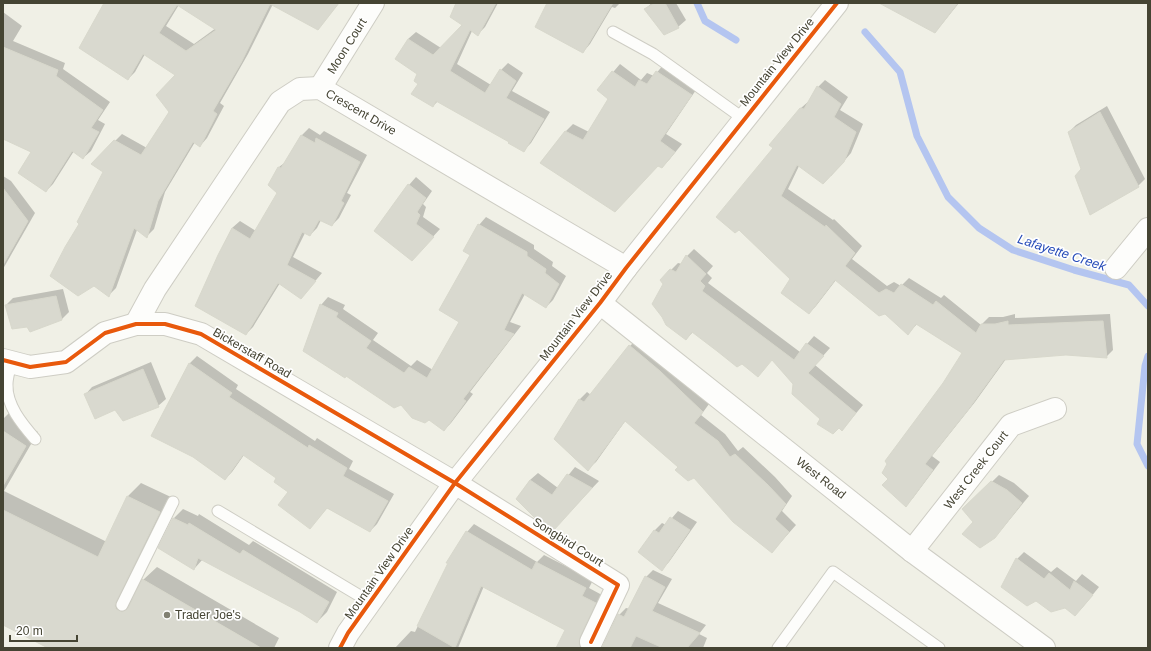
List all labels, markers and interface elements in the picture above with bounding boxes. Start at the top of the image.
street label: Moon Court [324,15,370,76]
street label: Mountain View Drive [737,15,817,109]
street label: Crescent Drive [323,86,399,138]
water label: Lafayette Creek [1016,231,1109,274]
street label: Mountain View Drive [537,268,616,364]
street label: Bickerstaff Road [210,325,294,381]
street label: West Creek Court [941,428,1011,512]
street label: West Road [793,454,849,502]
street label: Songbird Court [530,515,606,570]
street label: Mountain View Drive [342,524,416,622]
place label: Trader Joe's [175,608,241,622]
marker: Trader Joe's [162,610,172,620]
scale bar [10,617,77,643]
text: 20 m [16,624,43,638]

